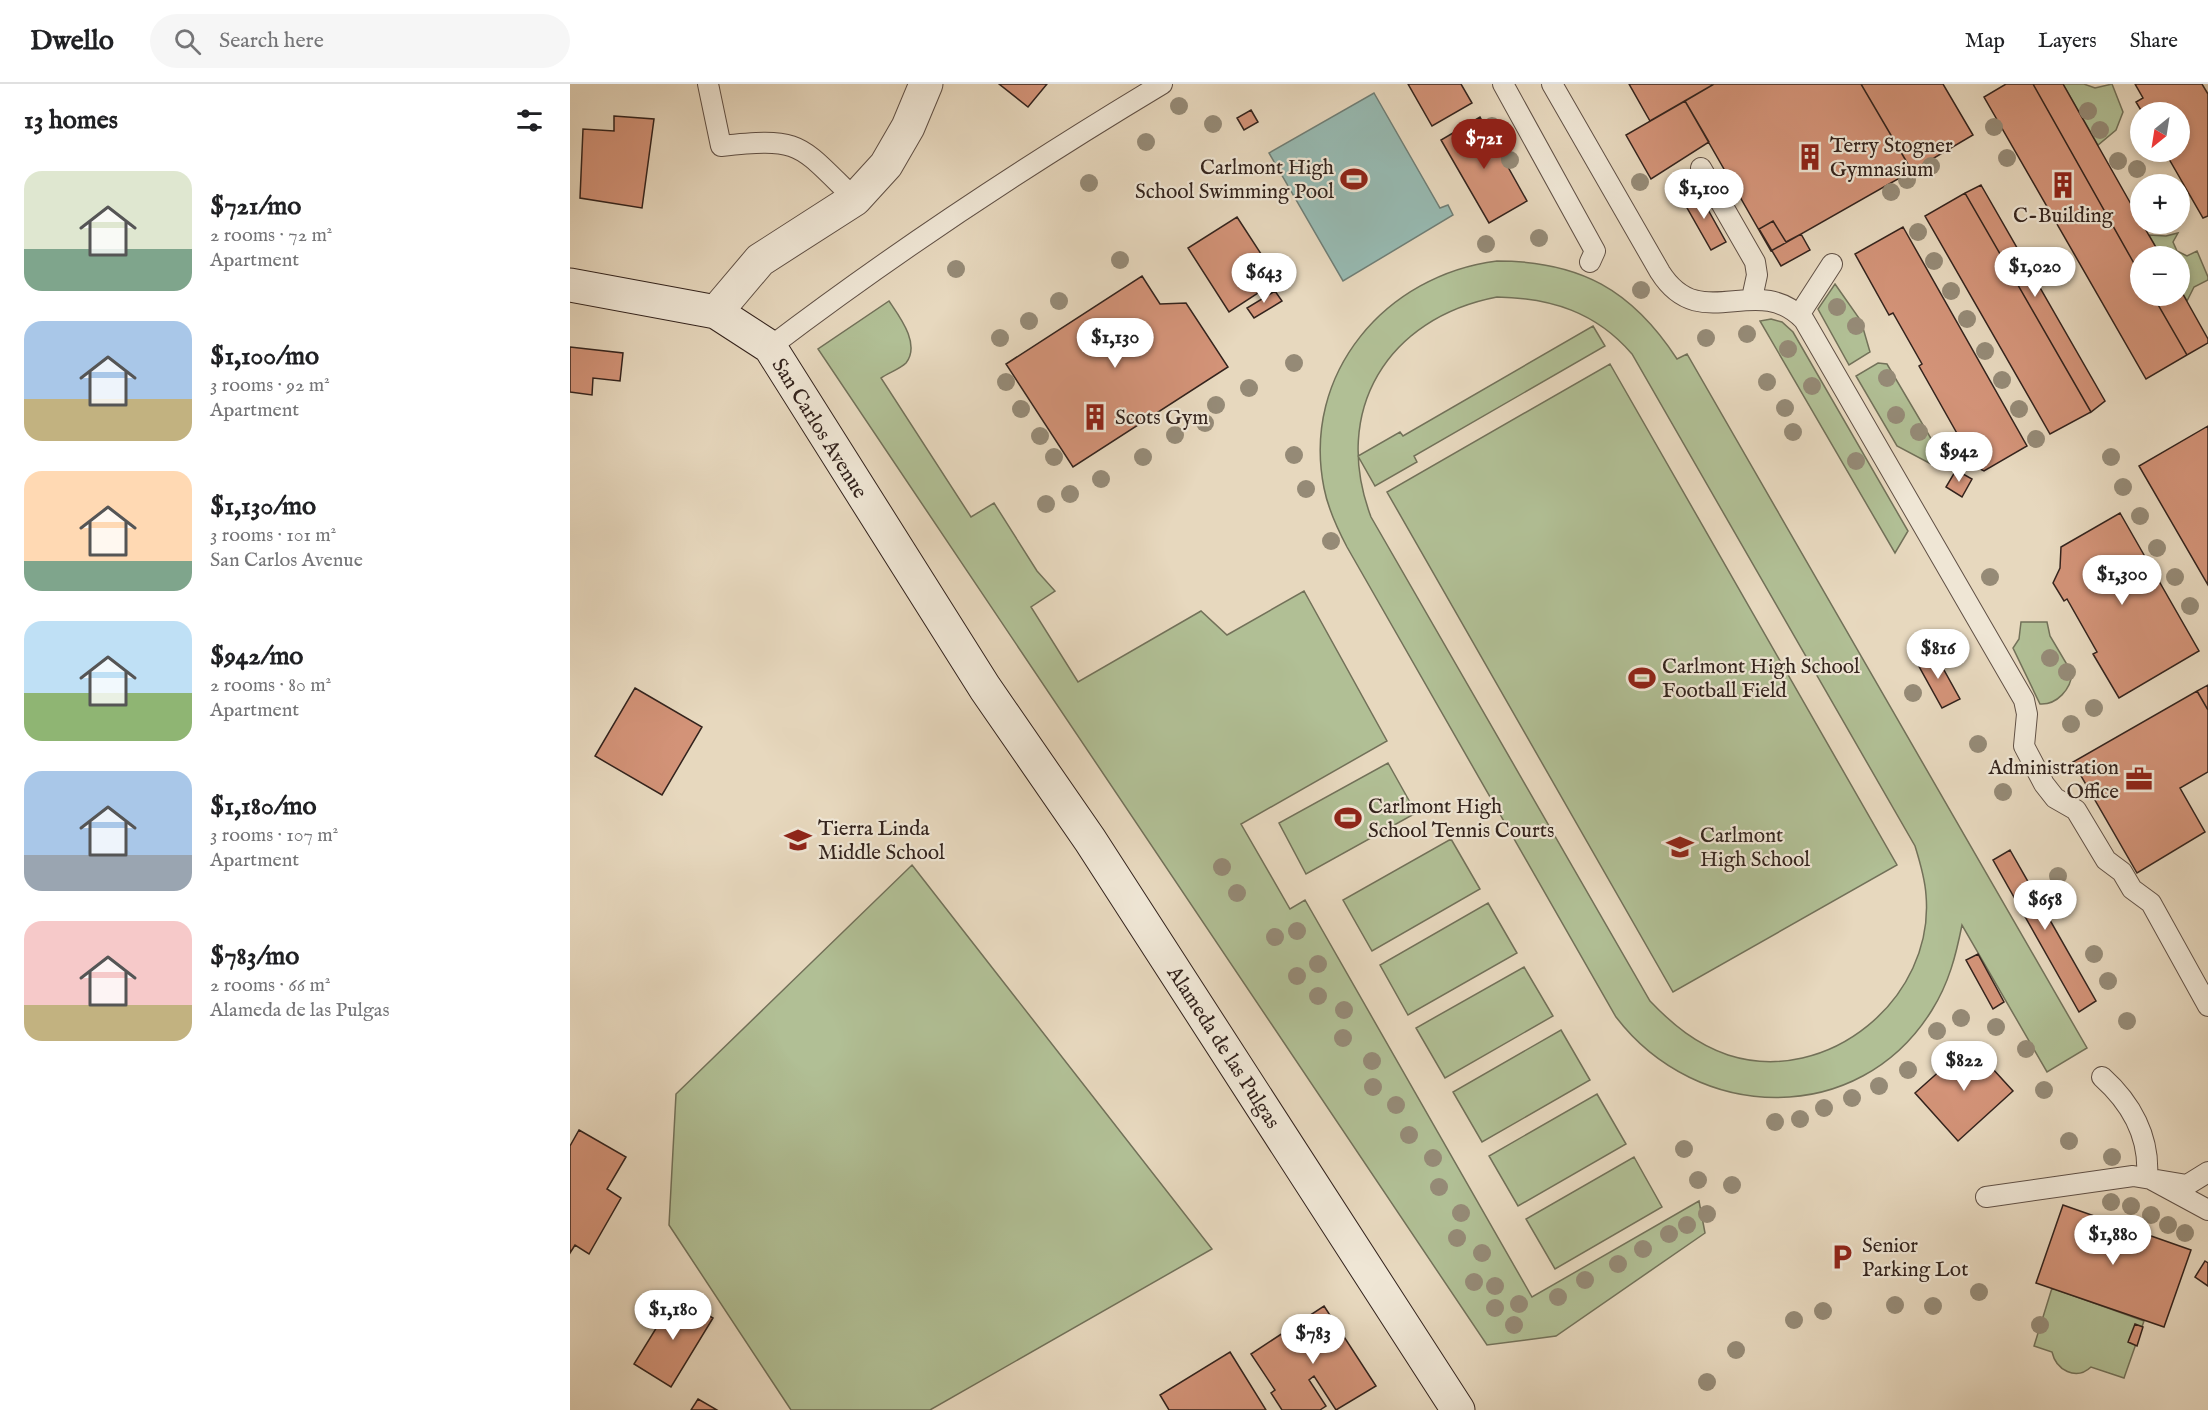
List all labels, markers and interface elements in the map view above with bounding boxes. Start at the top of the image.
search box [150,14,570,68]
text: Dwello [30,24,114,59]
icon: search [171,25,204,58]
text: Search here [219,27,324,55]
text: Map [1965,28,2005,55]
text: Layers [2038,28,2097,55]
text: Share [2130,28,2178,55]
north arrow [2130,102,2190,162]
map controls [2130,102,2190,306]
text: 13 homes [24,104,118,137]
icon: filters [513,104,546,137]
pin: $721 [1448,119,1520,170]
text: $721 [1465,126,1503,151]
place label: Terry Stogner Gymnasium [1830,133,1953,184]
building icon: Terry Stogner Gymnasium [1795,142,1825,172]
place label: Carlmont High School Swimming Pool [1135,155,1334,206]
sports icon: Carlmont High School Swimming Pool [1339,164,1369,194]
pin: $1,100 [1655,169,1753,220]
building icon: C-Building [2048,170,2078,200]
button: + [2130,174,2190,234]
text: $1,100 [1679,176,1729,201]
text: $721/mo [210,190,301,223]
icon: home [72,195,144,267]
place label: C-Building [2013,203,2114,230]
text: 2 rooms · 72 m² [210,223,332,248]
button: − [2130,246,2190,306]
pin: $1,020 [1986,247,2084,298]
text: Apartment [210,248,299,273]
pin: $643 [1228,253,1300,304]
text: $1,020 [2009,254,2061,279]
text: $643 [1246,260,1282,285]
pin: $1,130 [1066,318,1164,369]
text: $1,130 [1091,325,1139,350]
text: $1,100/mo [210,340,319,373]
icon: home [72,345,144,417]
street label: San Carlos Avenue [765,354,873,504]
text: 3 rooms · 92 m² [210,373,330,398]
text: Apartment [210,398,299,423]
building icon: Scots Gym [1080,402,1110,432]
place label: Scots Gym [1115,405,1209,432]
pin: $942 [1923,432,1995,483]
text: $942 [1940,439,1978,464]
text: $1,130/mo [210,490,316,523]
icon: home [72,495,144,567]
text: 3 rooms · 101 m² [210,523,336,548]
text: San Carlos Avenue [210,548,363,573]
pin: $1,300 [2073,555,2171,606]
text: $1,300 [2097,562,2147,587]
pin: $816 [1902,629,1974,680]
text: $816 [1921,636,1955,661]
text: $942/mo [210,640,303,673]
icon: home [72,645,144,717]
place label: Carlmont High School Football Field [1662,654,1860,705]
sports icon: Carlmont High School Football Field [1627,663,1657,693]
text: 2 rooms · 80 m² [210,673,331,698]
text: Apartment [210,698,299,723]
place label: Administration Office [1987,755,2119,806]
office icon: Administration Office [2124,764,2154,794]
text: $1,180/mo [210,790,317,823]
place label: Carlmont High School Tennis Courts [1368,794,1554,845]
icon: home [72,795,144,867]
sports icon: Carlmont High School Tennis Courts [1333,803,1363,833]
place label: Tierra Linda Middle School [818,816,945,867]
text: 3 rooms · 107 m² [210,823,338,848]
place label: Carlmont High School [1700,823,1810,874]
school or university icon: Tierra Linda Middle School [783,825,813,855]
school or university icon: Carlmont High School [1665,832,1695,862]
text: Apartment [210,848,299,873]
pin: $658 [2009,880,2081,931]
text: $658 [2028,887,2062,912]
text: $783/mo [210,940,299,973]
icon: home [72,945,144,1017]
street label: Alameda de las Pulgas [1160,961,1285,1134]
text: 2 rooms · 66 m² [210,973,331,998]
text: Alameda de las Pulgas [210,998,390,1023]
pin: $822 [1928,1041,2000,1092]
text: $822 [1945,1048,1983,1073]
pin: $1,880 [2064,1215,2162,1266]
text: $1,880 [2088,1222,2138,1247]
place label: Senior Parking Lot [1862,1233,1968,1284]
parking icon: Senior Parking Lot [1827,1242,1857,1272]
pin: $1,180 [624,1290,722,1341]
text: $1,180 [649,1297,697,1322]
pin: $783 [1277,1314,1349,1365]
text: $783 [1295,1321,1331,1346]

